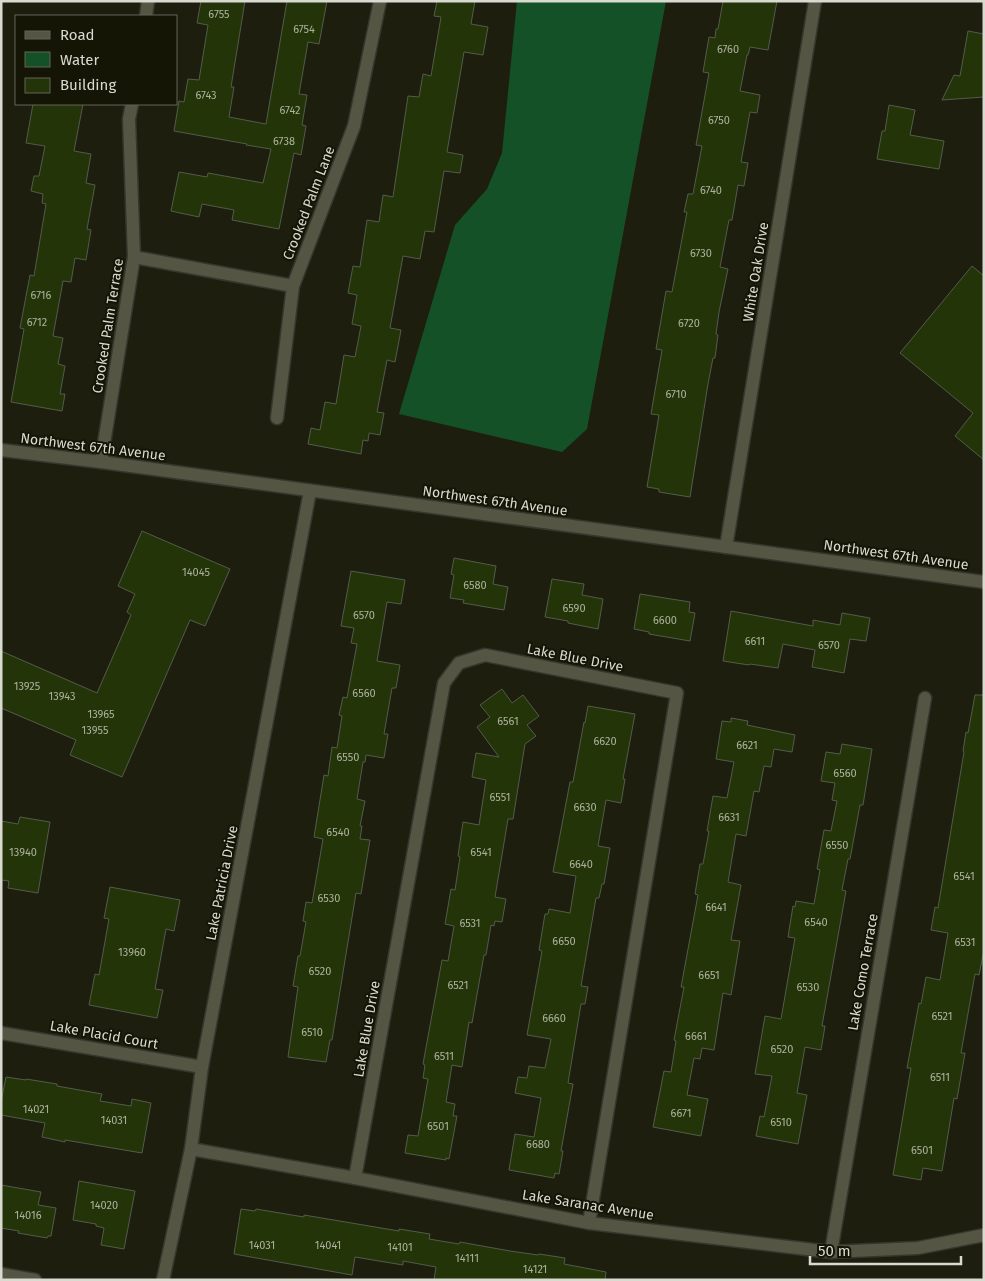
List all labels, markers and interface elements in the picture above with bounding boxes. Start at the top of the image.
house number: 6755 [208,8,230,21]
legend [15,15,178,105]
house number: 6754 [293,23,315,36]
text: Road [60,26,95,44]
house number: 6760 [717,43,739,56]
text: Water [60,51,99,69]
text: Building [60,76,116,94]
house number: 6743 [195,89,217,102]
house number: 6742 [279,104,301,117]
house number: 6750 [708,114,730,127]
house number: 6738 [273,135,295,148]
street label: Crooked Palm Lane [279,144,339,262]
house number: 6740 [700,184,722,197]
street label: White Oak Drive [740,221,772,323]
house number: 6730 [690,247,712,260]
street label: Crooked Palm Terrace [89,257,127,395]
house number: 6716 [31,289,52,302]
house number: 6712 [27,316,47,329]
house number: 6720 [678,317,700,330]
house number: 6710 [665,388,687,401]
street label: Northwest 67th Avenue [19,430,167,464]
street label: Northwest 67th Avenue [421,482,569,520]
street label: Northwest 67th Avenue [822,536,970,574]
house number: 14045 [182,566,210,579]
house number: 6580 [463,579,487,592]
house number: 6590 [562,602,586,615]
house number: 6570 [353,609,375,622]
house number: 6600 [653,614,677,627]
house number: 6611 [745,635,765,648]
house number: 6570 [818,639,840,652]
street label: Lake Blue Drive [525,640,625,676]
house number: 13925 [14,680,41,693]
house number: 6560 [352,687,376,700]
house number: 13943 [49,690,75,703]
house number: 13965 [87,708,115,721]
house number: 6561 [497,715,519,728]
house number: 13955 [82,724,109,737]
house number: 6620 [593,735,617,748]
house number: 6621 [736,739,758,752]
house number: 6550 [337,751,359,764]
house number: 6560 [833,767,857,780]
house number: 6551 [490,791,510,804]
house number: 6630 [573,801,597,814]
house number: 6631 [718,811,740,824]
street label: Lake Patricia Drive [202,824,242,942]
house number: 6540 [326,826,350,839]
house number: 6550 [826,839,848,852]
house number: 13940 [9,846,37,859]
house number: 6541 [470,846,492,859]
house number: 6640 [569,858,593,871]
house number: 6541 [953,870,975,883]
house number: 6530 [318,892,340,905]
house number: 6641 [705,901,727,914]
street label: Lake Como Terrace [844,912,882,1032]
house number: 6540 [804,916,828,929]
house number: 6531 [459,917,481,930]
house number: 6650 [552,935,576,948]
house number: 6531 [954,936,976,949]
house number: 13960 [118,946,146,959]
house number: 6520 [309,965,331,978]
house number: 6651 [698,969,720,982]
street label: Lake Blue Drive [350,979,384,1079]
house number: 6521 [447,979,469,992]
house number: 6530 [797,981,819,994]
house number: 6521 [931,1010,953,1023]
house number: 6660 [542,1012,566,1025]
street label: Lake Placid Court [49,1017,160,1053]
house number: 6510 [301,1026,323,1039]
house number: 6661 [685,1030,707,1043]
house number: 6520 [771,1043,793,1056]
house number: 6511 [434,1050,454,1063]
house number: 6511 [930,1071,950,1084]
house number: 14021 [23,1103,49,1116]
house number: 6671 [671,1107,691,1120]
house number: 14031 [101,1114,127,1127]
house number: 6510 [770,1116,792,1129]
house number: 6501 [427,1120,449,1133]
house number: 6680 [526,1138,550,1151]
house number: 6501 [911,1144,933,1157]
street label: Lake Saranac Avenue [521,1186,655,1224]
house number: 14020 [90,1199,118,1212]
house number: 14016 [14,1209,42,1222]
scale bar [810,1234,961,1266]
house number: 14031 [249,1239,275,1252]
house number: 14041 [315,1239,341,1252]
house number: 14101 [387,1241,413,1254]
text: 50 m [818,1242,851,1260]
house number: 14111 [455,1252,479,1265]
house number: 14121 [523,1263,547,1276]

